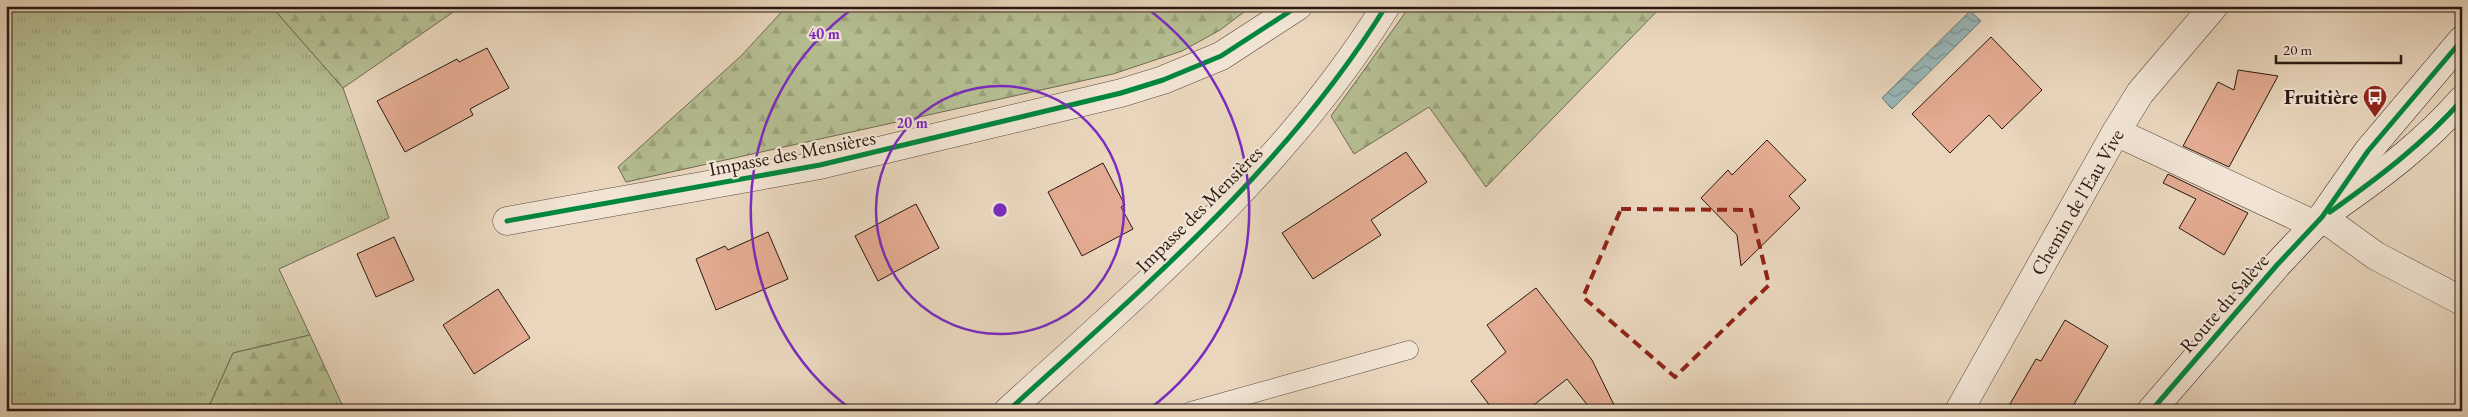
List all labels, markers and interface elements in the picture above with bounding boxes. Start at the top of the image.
text: 40 m [808,24,840,43]
scale bar [2276,32,2400,64]
text: 20 m [2283,40,2312,59]
place label: Fruitière [2284,84,2358,110]
bus stop icon: Fruitière [2362,84,2388,118]
text: 20 m [896,113,928,132]
street label: Impasse des Mensières [706,124,878,182]
street label: Chemin de l'Eau Vive [2024,124,2130,280]
street label: Impasse des Mensières [1130,140,1268,278]
centre of rings [991,201,1009,219]
street label: Route du Salève [2174,248,2274,358]

